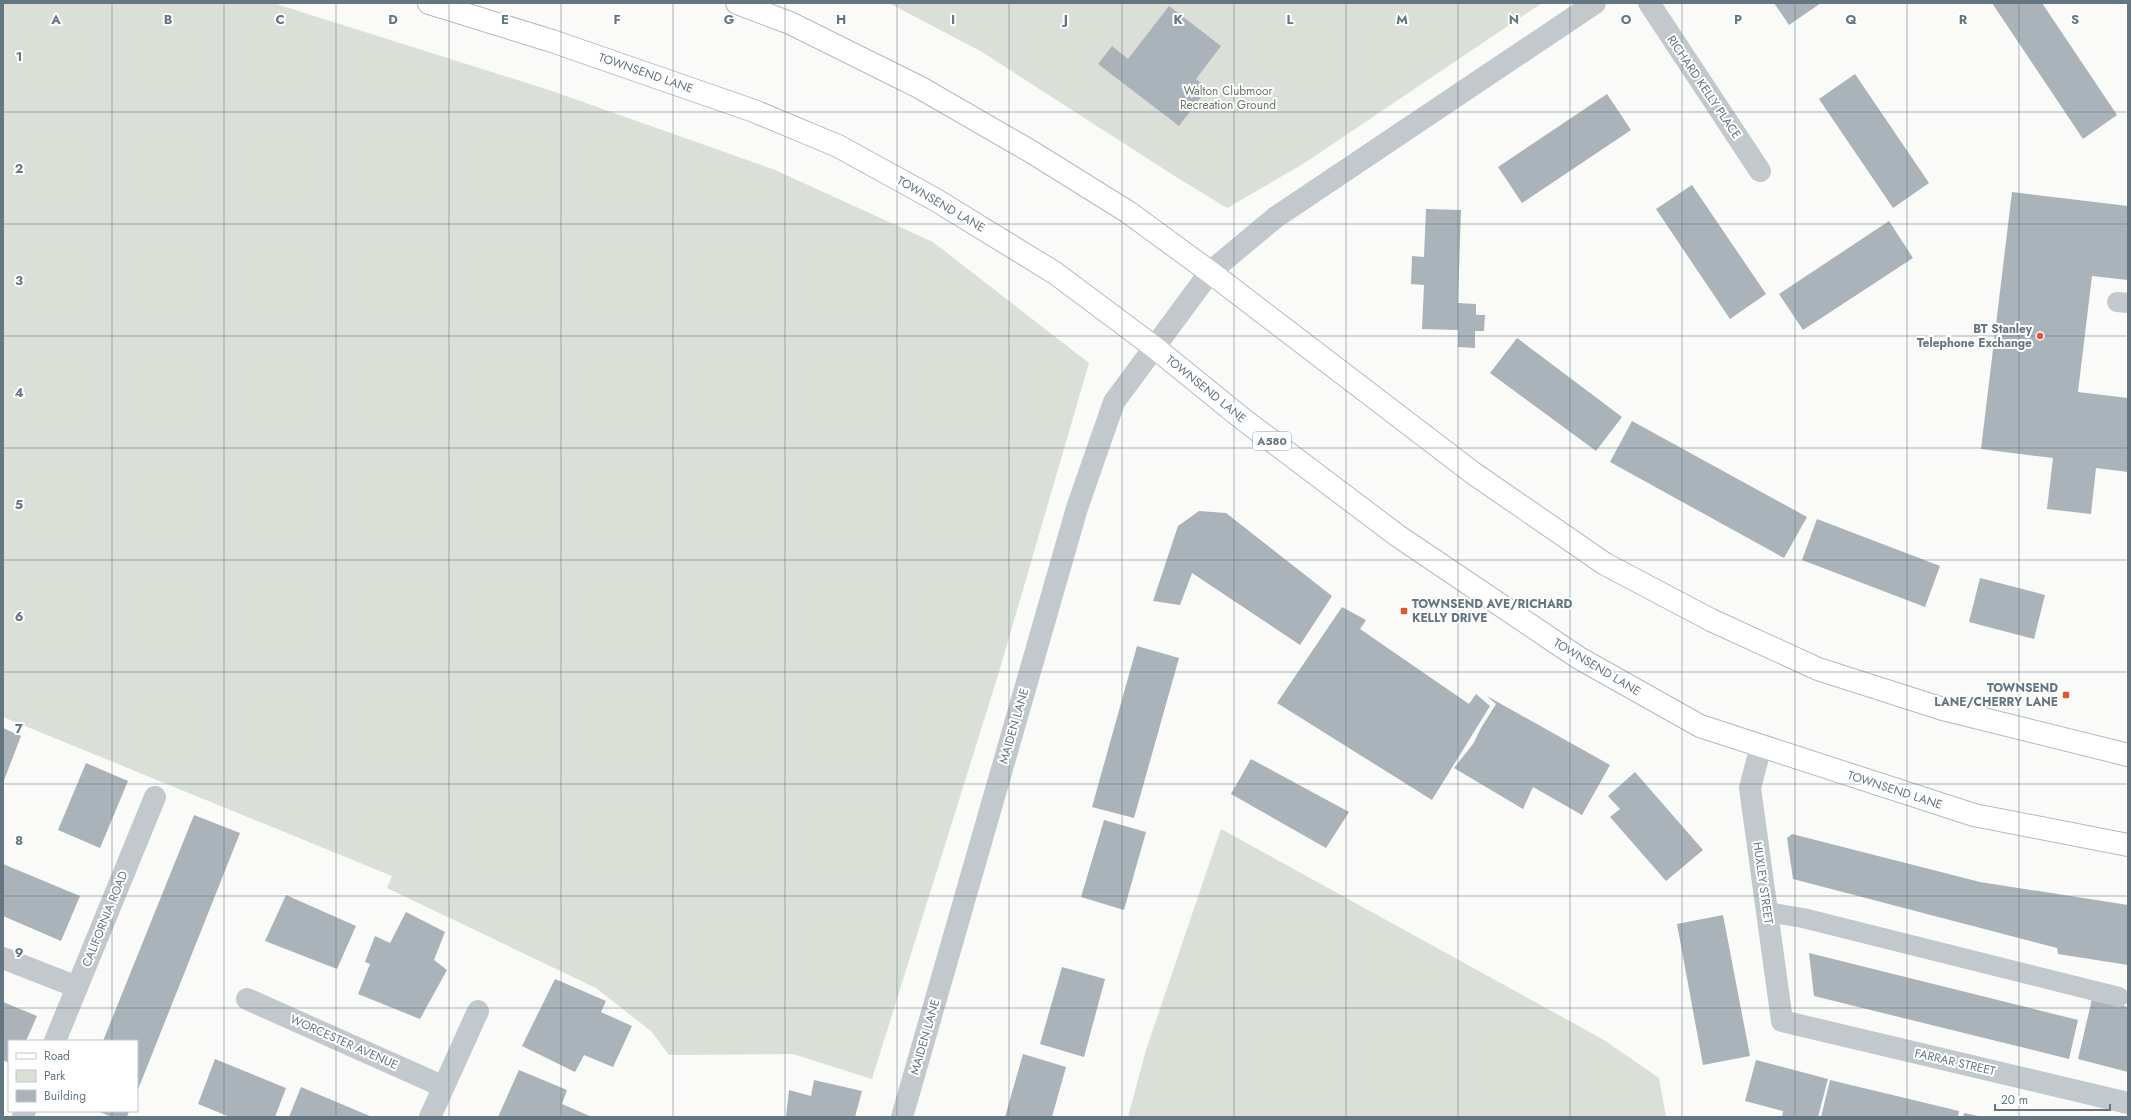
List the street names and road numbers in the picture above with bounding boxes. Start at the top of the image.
street label: RICHARD KELLY PLACE [1663,32,1745,142]
street label: TOWNSEND LANE [596,48,696,98]
street label: TOWNSEND LANE [894,171,988,237]
street label: TOWNSEND LANE [1162,351,1250,427]
road number: A580 [1253,432,1291,450]
street label: TOWNSEND LANE [1550,634,1644,700]
street label: MAIDEN LANE [995,686,1033,766]
street label: TOWNSEND LANE [1845,766,1945,814]
street label: HUXLEY STREET [1748,841,1778,926]
street label: CALIFORNIA ROAD [78,868,132,970]
street label: MAIDEN LANE [906,997,944,1077]
street label: WORCESTER AVENUE [287,1010,401,1074]
street label: FARRAR STREET [1913,1044,1998,1080]

